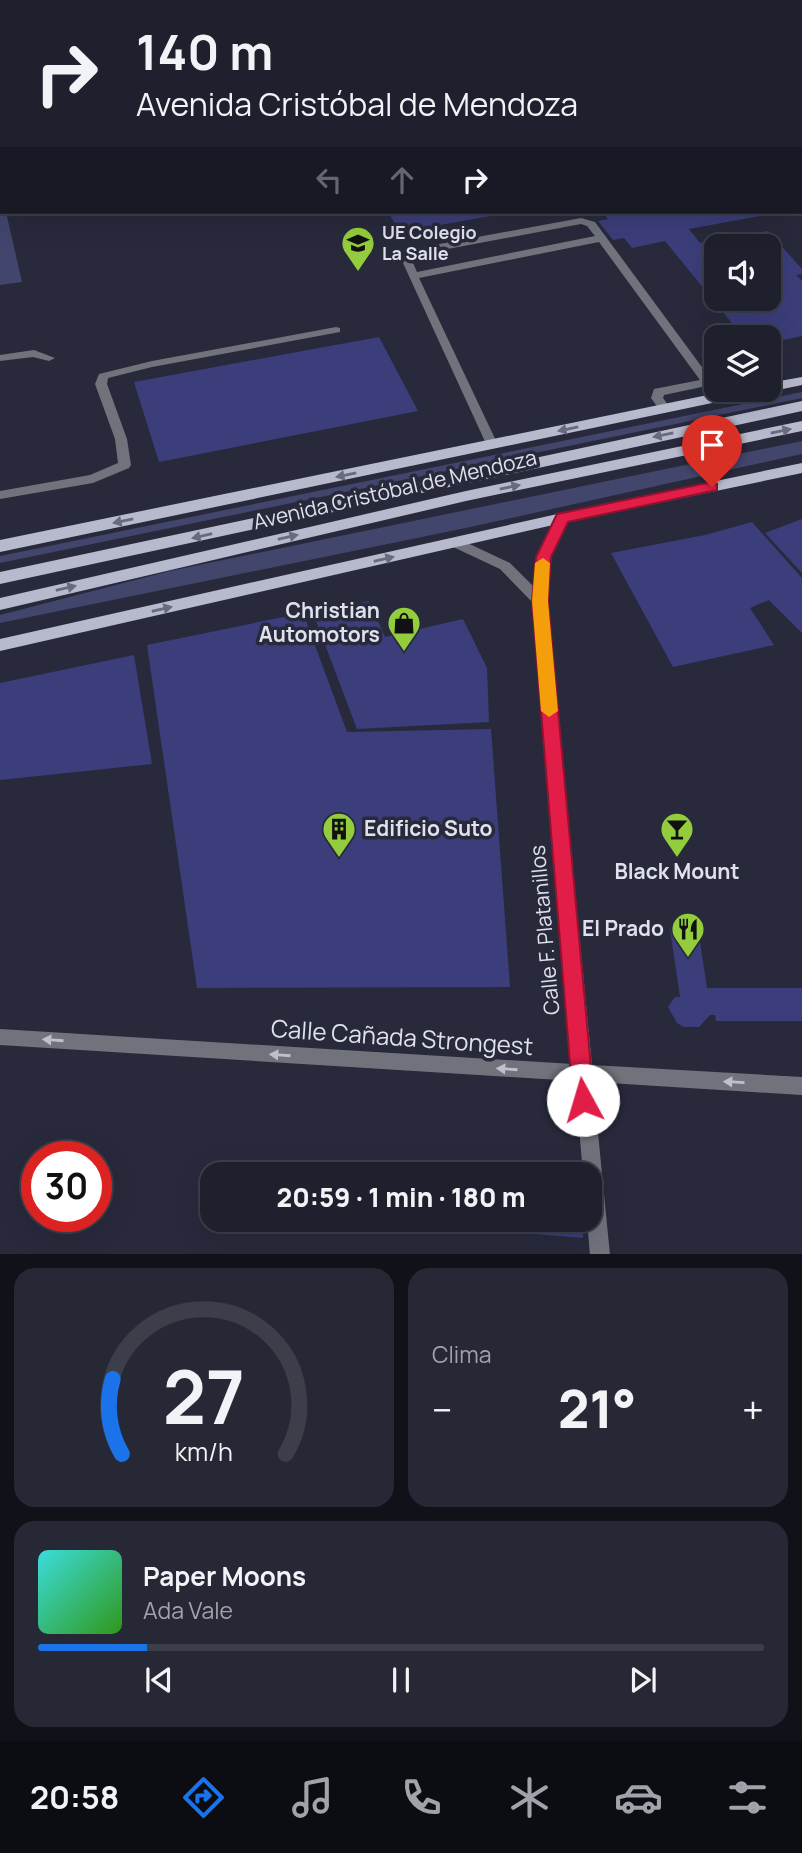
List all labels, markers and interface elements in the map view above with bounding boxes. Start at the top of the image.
text: 140 m [136,18,273,85]
icon: right [21,28,112,119]
text: Avenida Cristóbal de Mendoza [136,82,578,126]
icon: left [310,161,348,199]
icon: ahead [383,161,421,199]
icon: right [456,161,494,199]
place label: UE Colegio La Salle [382,220,477,265]
school or university icon: UE Colegio La Salle [339,224,377,273]
map controls [704,234,781,402]
button: sound [704,234,781,311]
button: layers [704,325,781,402]
pin [682,415,742,487]
one-way arrow [557,424,579,435]
one-way arrow [770,425,792,436]
icon: arrive [693,426,731,464]
one-way arrow [652,430,674,441]
street label: Avenida Cristóbal de Mendoza [250,443,539,535]
one-way arrow [335,469,357,480]
one-way arrow [499,481,521,492]
one-way arrow [112,515,134,526]
one-way arrow [191,530,213,541]
one-way arrow [277,531,299,542]
one-way arrow [373,553,395,564]
one-way arrow [56,583,78,594]
place label: Christian Automotors [259,596,380,648]
one-way arrow [151,603,173,614]
shop icon: Christian Automotors [385,604,423,653]
building icon: Edificio Suto [320,810,358,859]
bar icon: Black Mount [658,810,696,859]
place label: Edificio Suto [364,814,493,842]
street label: Calle F. Platanillos [523,844,565,1016]
place label: Black Mount [614,857,740,885]
restaurant icon: El Prado [669,910,707,959]
place label: El Prado [582,914,664,942]
street label: Calle Cañada Strongest [270,1011,534,1062]
one-way arrow [41,1034,63,1045]
one-way arrow [268,1049,290,1060]
one-way arrow [495,1063,517,1074]
position arrow [546,1063,620,1137]
one-way arrow [723,1076,745,1087]
speed limit sign: 30 [21,1141,112,1232]
text: 20:59 · 1 min · 180 m [277,1179,525,1215]
text: Clima [432,1338,491,1370]
text: 27 [163,1346,245,1446]
text: 21° [558,1373,637,1444]
text: − [432,1383,453,1435]
text: + [742,1383,764,1435]
text: km/h [175,1433,233,1468]
text: Paper Moons [143,1558,306,1594]
text: Ada Vale [143,1594,233,1626]
icon: previous [140,1661,178,1699]
icon: pause [382,1661,420,1699]
icon: next [624,1661,662,1699]
icon: directions [179,1773,228,1822]
icon: music [288,1773,337,1822]
icon: phone [397,1773,446,1822]
icon: climate [505,1773,554,1822]
icon: car [614,1773,663,1822]
icon: filters [723,1773,772,1822]
text: 20:58 [30,1775,119,1819]

